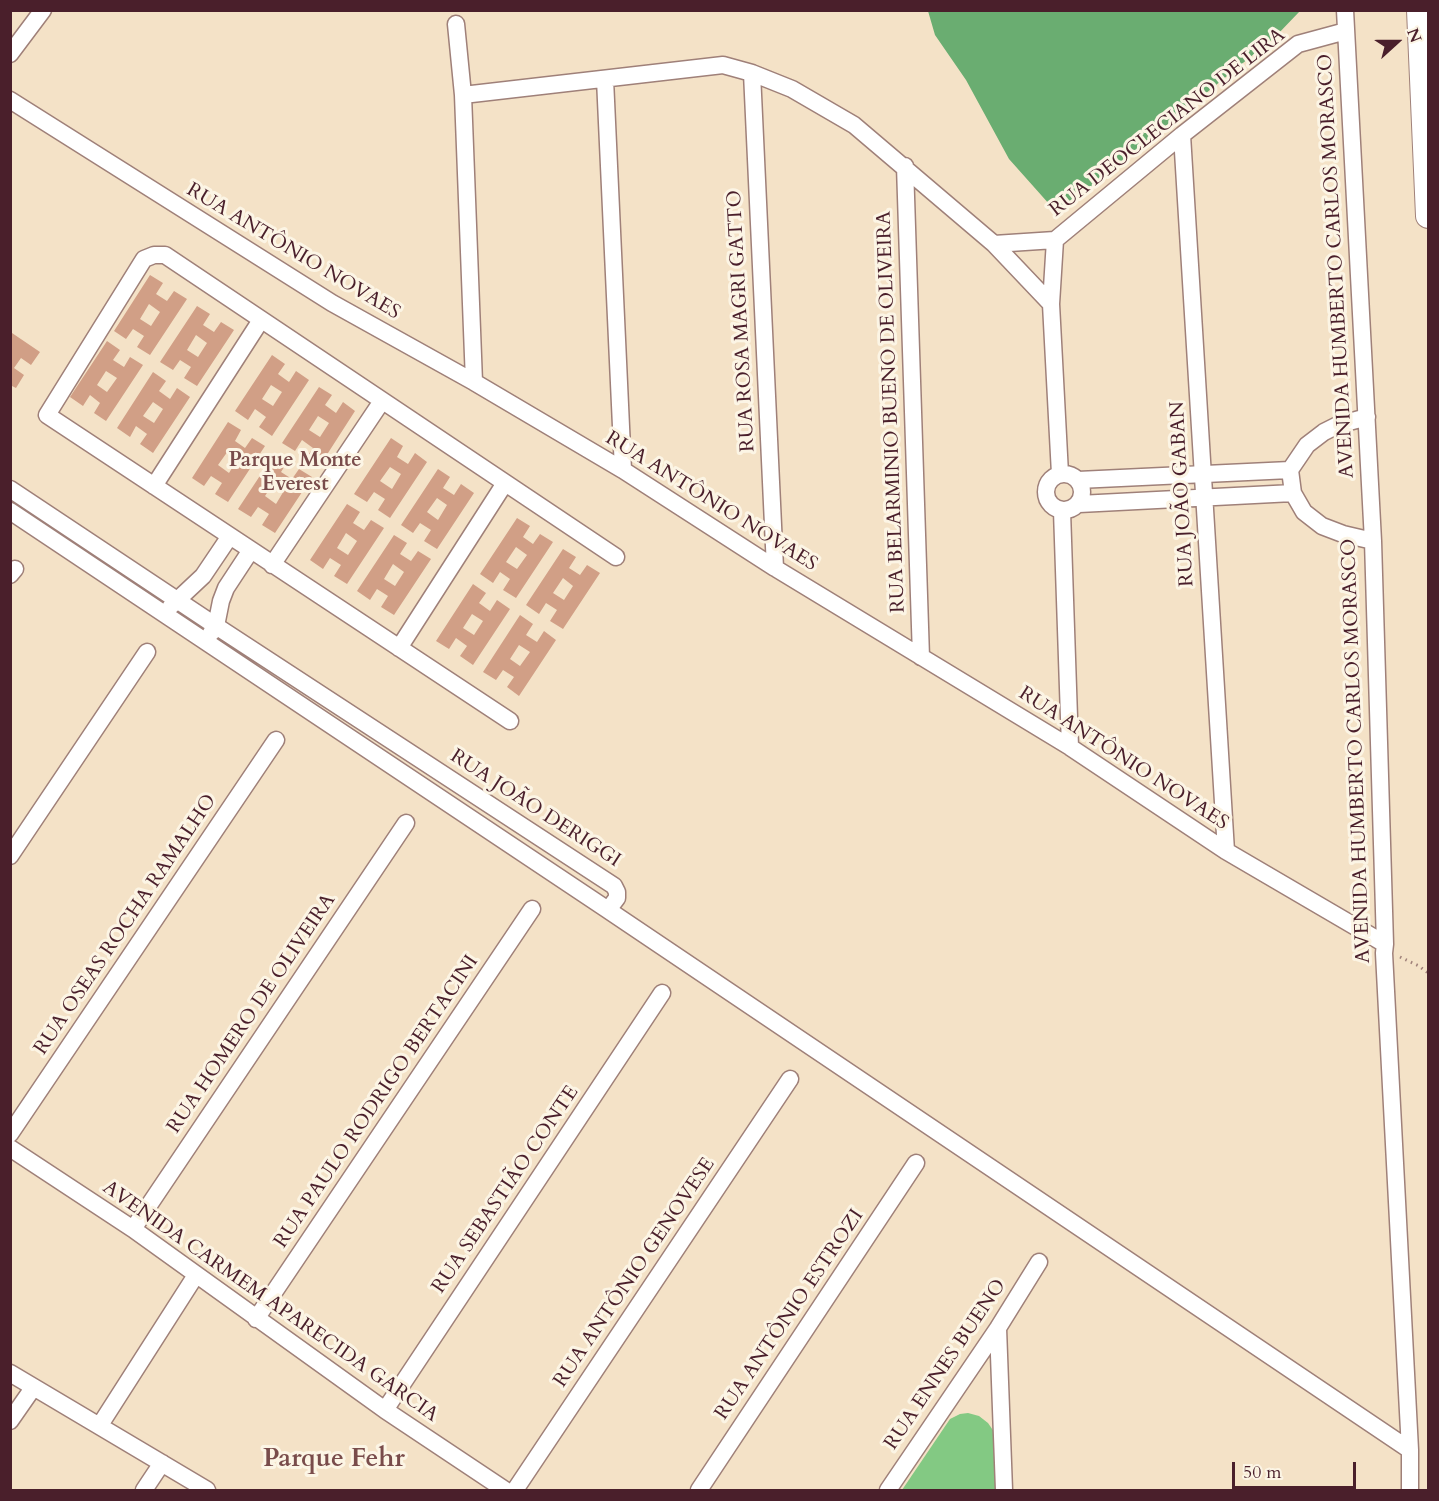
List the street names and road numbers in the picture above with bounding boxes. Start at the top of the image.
street label: RUA DEOCLECIANO DE LIRA [1045,24,1291,222]
street label: AVENIDA HUMBERTO CARLOS MORASCO [1314,53,1360,479]
street label: RUA ANTÔNIO NOVAES [182,179,404,325]
street label: RUA ROSA MAGRI GATTO [723,189,761,453]
street label: RUA BELARMINIO BUENO DE OLIVEIRA [873,211,911,613]
street label: RUA JOÃO GABAN [1166,401,1200,587]
street label: RUA ANTÔNIO NOVAES [601,427,821,577]
street label: AVENIDA HUMBERTO CARLOS MORASCO [1338,538,1376,964]
street label: RUA ANTÔNIO NOVAES [1014,682,1232,836]
street label: RUA JOÃO DERIGGI [445,745,625,873]
street label: RUA OSEAS ROCHA RAMALHO [30,790,222,1060]
street label: RUA HOMERO DE OLIVEIRA [163,890,341,1138]
street label: RUA PAULO RODRIGO BERTACINI [270,951,484,1253]
street label: RUA SEBASTIÃO CONTE [428,1082,584,1298]
street label: RUA ANTÔNIO GENOVESE [549,1154,721,1392]
street label: AVENIDA CARMEM APARECIDA GARCIA [97,1176,443,1428]
street label: RUA ANTÔNIO ESTROZI [710,1205,870,1425]
street label: RUA ENNES BUENO [880,1275,1012,1455]

